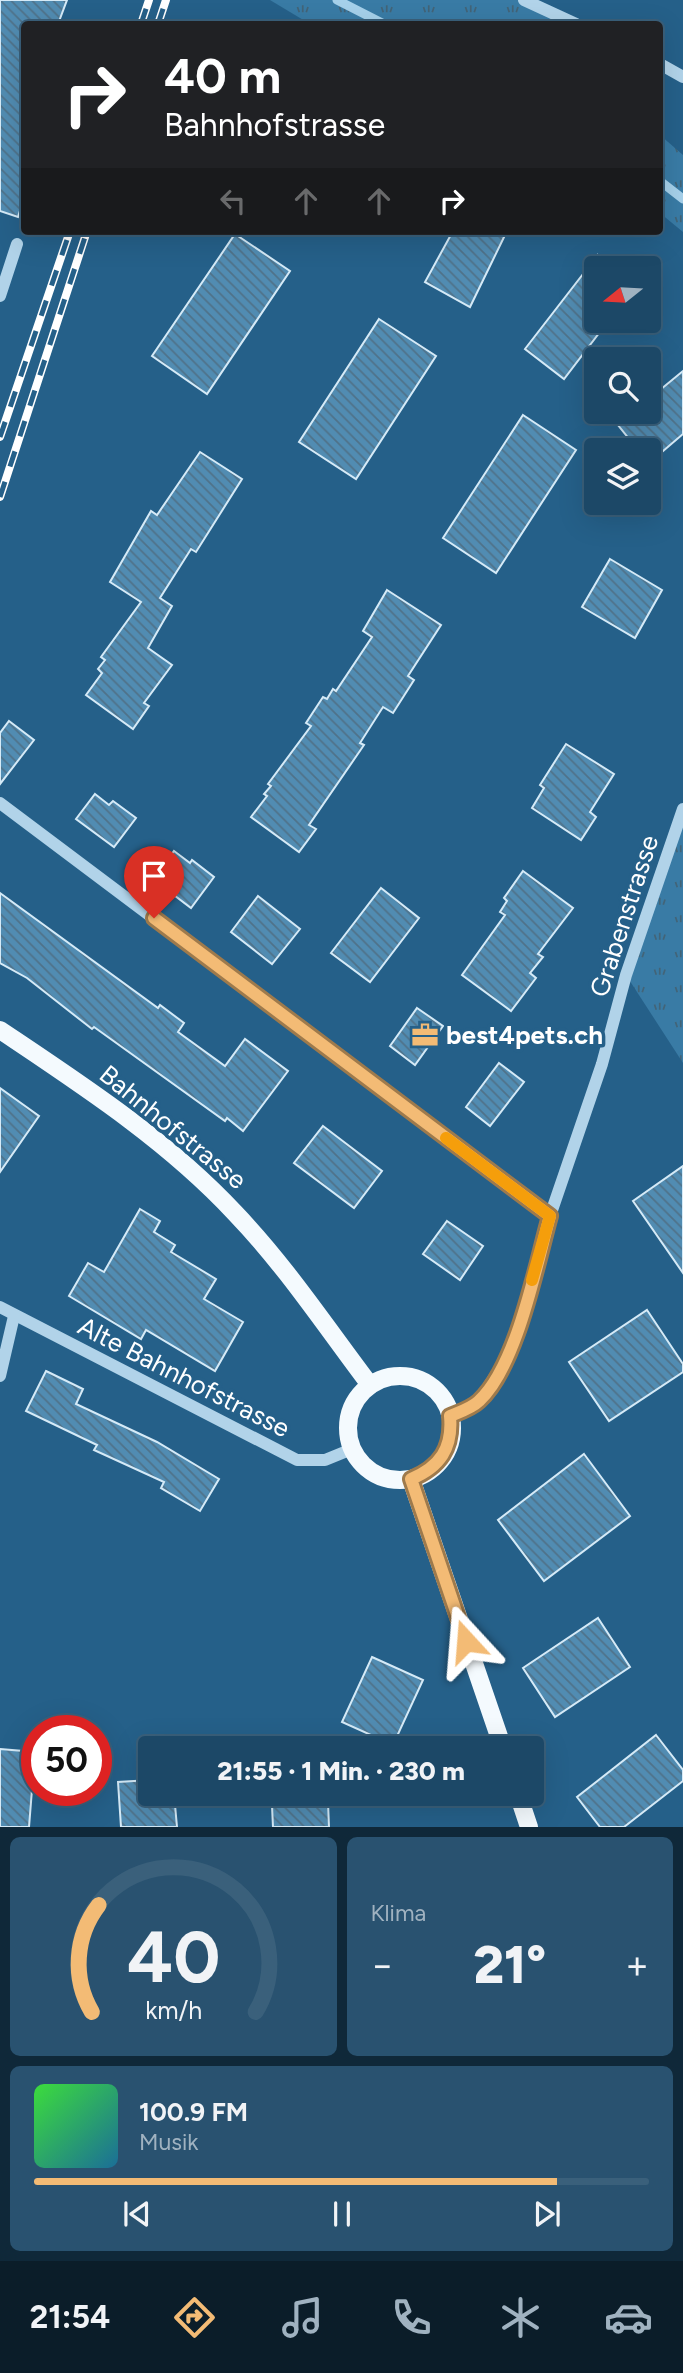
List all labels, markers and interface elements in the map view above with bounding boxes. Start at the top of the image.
text: 40 m [164,46,281,105]
icon: right [49,49,140,140]
text: Bahnhofstrasse [164,106,385,144]
icon: left [214,182,252,220]
icon: ahead [287,182,325,220]
icon: ahead [360,182,398,220]
icon: right [433,182,471,220]
north arrow [584,256,662,332]
map controls [584,256,661,515]
button: search [584,347,661,424]
button: layers [584,438,661,515]
street label: Grabenstrasse [583,831,665,1001]
pin [124,846,184,918]
icon: arrive [135,857,173,895]
place label: best4pets.ch [446,1019,603,1051]
office icon: best4pets.ch [410,1020,440,1050]
street label: Bahnhofstrasse [93,1058,253,1196]
street label: Alte Bahnhofstrasse [73,1310,295,1444]
position arrow [429,1604,503,1678]
speed limit sign: 50 [21,1715,112,1806]
text: 21:55 · 1 Min. · 230 m [217,1755,465,1787]
text: Klima [371,1899,426,1927]
text: 40 [127,1914,220,2001]
text: 21° [473,1934,546,1996]
text: − [371,1942,394,1988]
text: + [625,1942,649,1988]
text: km/h [145,1995,202,2025]
text: 100.9 FM [139,2096,248,2128]
text: Musik [139,2128,199,2156]
icon: previous [118,2195,156,2233]
icon: pause [323,2195,361,2233]
icon: next [528,2195,566,2233]
icon: directions [170,2293,219,2342]
icon: music [278,2293,327,2342]
icon: phone [387,2293,436,2342]
icon: climate [496,2293,545,2342]
icon: car [604,2293,653,2342]
text: 21:54 [30,2298,110,2336]

